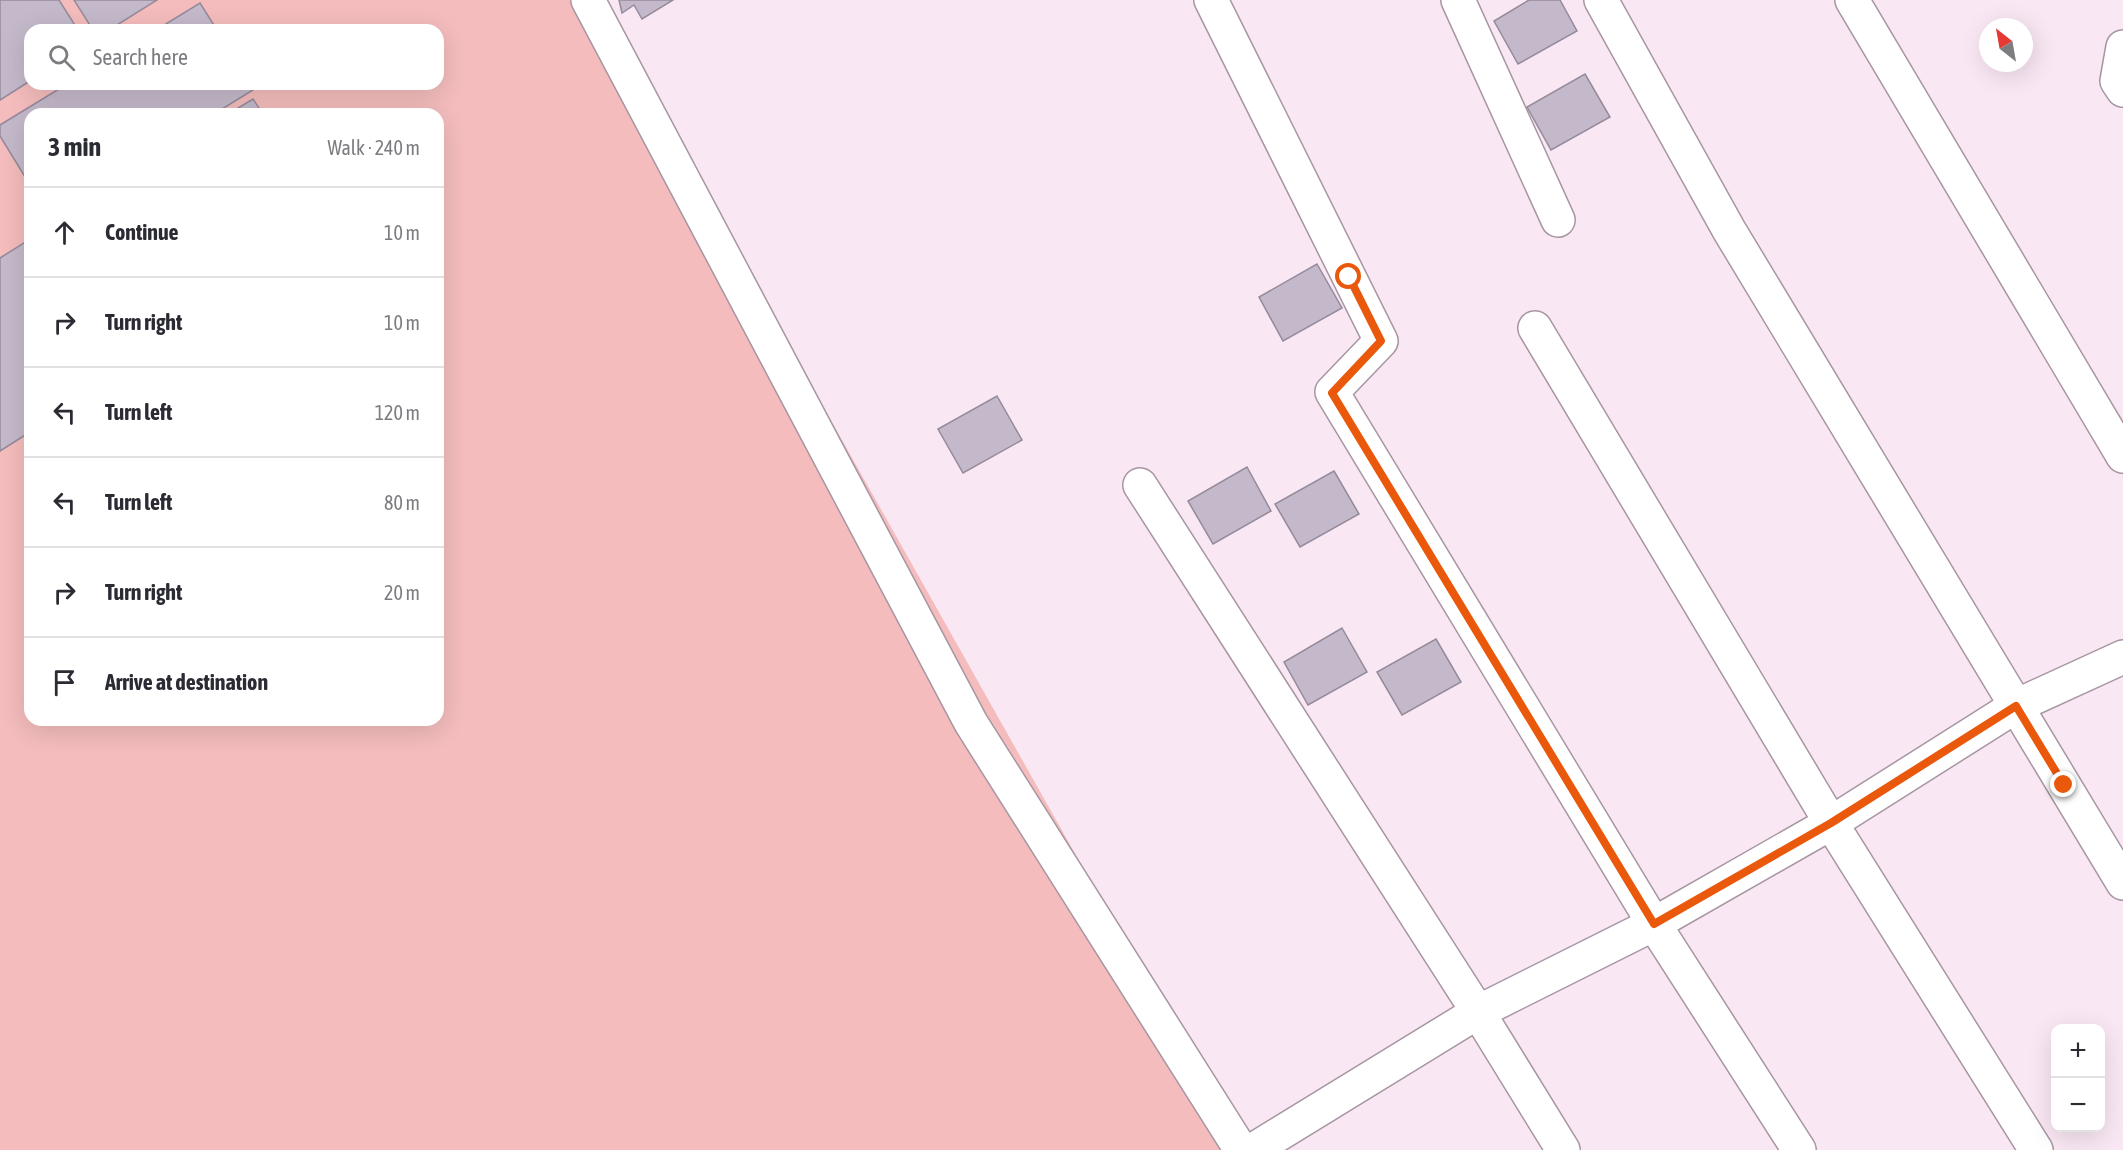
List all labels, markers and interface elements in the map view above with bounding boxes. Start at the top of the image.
north arrow [1979,18,2033,72]
search box [24,24,444,90]
icon: search [45,41,78,74]
text: Search here [93,44,188,70]
text: 3 min [48,132,101,162]
text: Walk · 240 m [328,136,420,159]
icon: ahead [48,216,81,249]
text: Continue [105,219,179,245]
text: 10 m [384,221,420,244]
route start [1335,263,1361,289]
icon: right [48,306,81,339]
text: Turn right [105,309,182,335]
text: 10 m [384,311,420,334]
icon: left [48,396,81,429]
text: Turn left [105,399,172,425]
text: 120 m [375,401,420,424]
icon: left [48,486,81,519]
text: Turn left [105,489,172,515]
text: 80 m [384,491,420,514]
icon: right [48,576,81,609]
text: Turn right [105,579,182,605]
text: 20 m [384,581,420,604]
icon: arrive [48,666,81,699]
text: Arrive at destination [105,669,268,695]
route end [2050,771,2076,797]
map controls [2051,1024,2105,1132]
button: + [2051,1024,2105,1078]
button: − [2051,1078,2105,1132]

